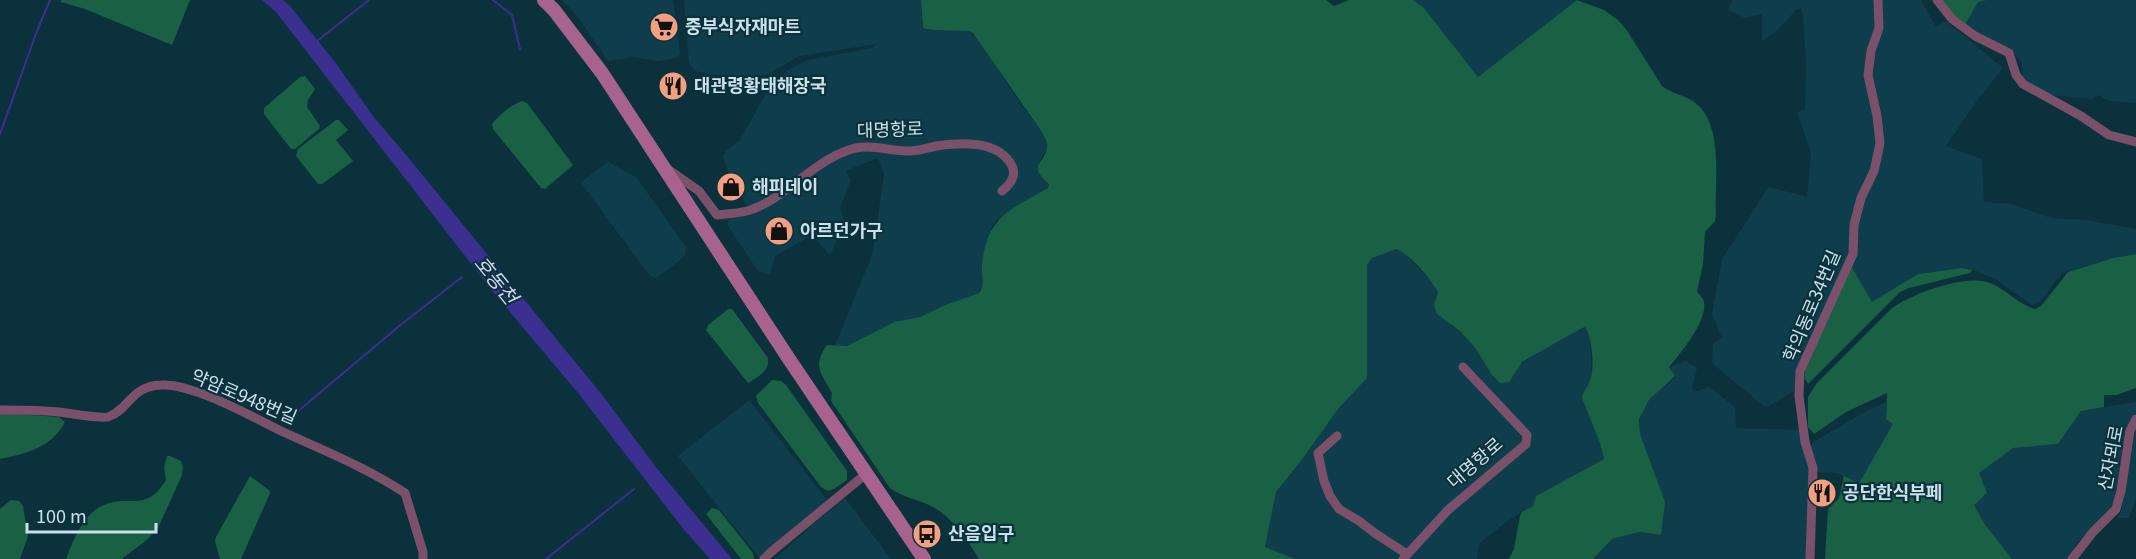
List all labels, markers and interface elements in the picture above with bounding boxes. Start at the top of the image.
supermarket icon: 중부식자재마트 [648,11,680,43]
place label: 중부식자재마트 [685,12,801,38]
restaurant icon: 대관령황태해장국 [657,70,689,102]
place label: 대관령황태해장국 [694,71,826,97]
street label: 대명항로 [856,114,923,142]
shop icon: 해피데이 [715,171,747,203]
place label: 해피데이 [752,172,818,198]
shop icon: 아르던가구 [763,215,795,247]
place label: 아르던가구 [800,216,883,242]
street label: 학의동로34번길 [1775,245,1845,365]
water label: 호동천 [469,248,527,312]
street label: 약암로948번길 [188,361,302,429]
street label: 산자뫼로 [2090,423,2128,493]
street label: 대명항로 [1440,430,1507,493]
restaurant icon: 공단한식부페 [1806,477,1838,509]
place label: 공단한식부페 [1843,478,1942,504]
scale bar [27,496,156,534]
text: 100 m [36,502,87,528]
bus stop icon: 산음입구 [911,518,943,550]
place label: 산음입구 [948,519,1014,545]

